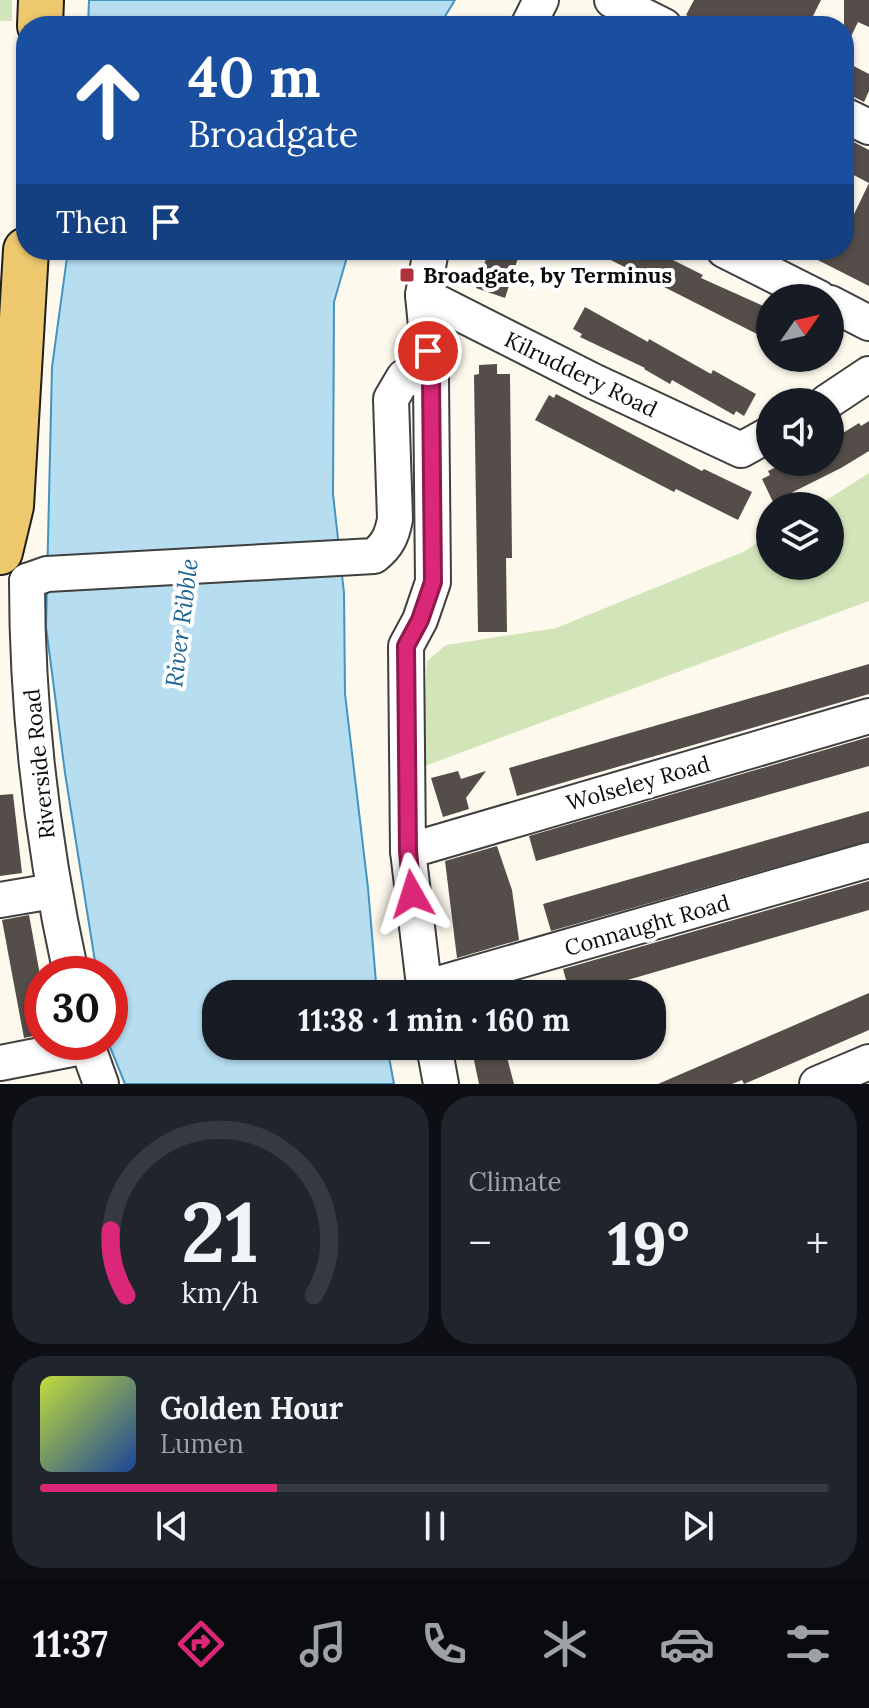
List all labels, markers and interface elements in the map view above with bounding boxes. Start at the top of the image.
text: 40 m [188,41,321,112]
icon: ahead [56,48,160,152]
text: Broadgate [188,111,358,157]
icon: arrive [144,200,188,244]
text: Then [56,203,128,241]
place label: Broadgate, by Terminus [423,261,672,289]
marker: Broadgate, by Terminus [398,266,416,284]
north arrow [756,284,844,372]
map controls [756,284,844,580]
pin [394,317,462,385]
street label: Kilruddery Road [500,325,662,423]
icon: arrive [406,329,450,373]
button: sound [756,388,844,476]
button: layers [756,492,844,580]
water label: River Ribble [158,557,205,689]
street label: Riverside Road [17,688,61,840]
street label: Wolseley Road [563,749,713,817]
position arrow [370,852,454,936]
street label: Connaught Road [561,888,733,962]
speed limit sign: 30 [24,956,128,1060]
text: 11:38 · 1 min · 160 m [298,1001,570,1039]
text: Climate [469,1165,562,1198]
text: 21 [181,1178,259,1285]
text: 19° [608,1205,690,1281]
text: − [469,1215,492,1271]
text: + [806,1215,829,1271]
text: km/h [182,1274,259,1311]
text: Golden Hour [160,1389,343,1427]
text: Lumen [160,1427,244,1460]
icon: previous [150,1504,194,1548]
icon: pause [413,1504,457,1548]
icon: next [676,1504,720,1548]
icon: directions [173,1616,229,1672]
icon: music [295,1616,351,1672]
icon: phone [416,1616,472,1672]
icon: climate [537,1616,593,1672]
icon: car [659,1616,715,1672]
icon: filters [780,1616,836,1672]
text: 11:37 [33,1621,108,1667]

